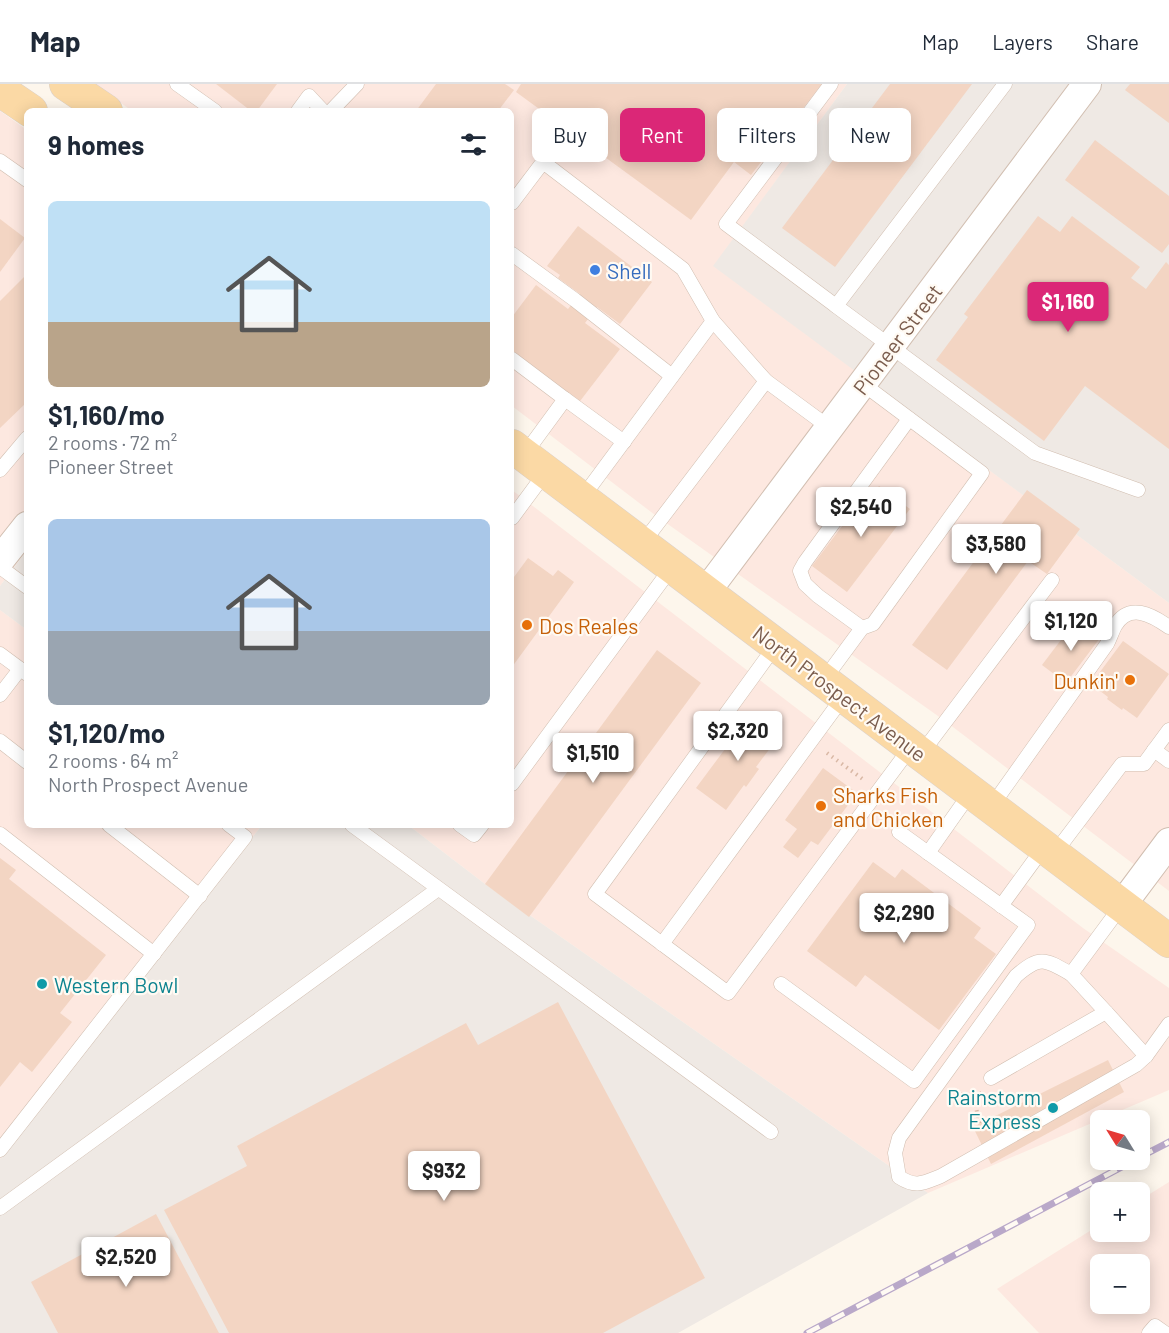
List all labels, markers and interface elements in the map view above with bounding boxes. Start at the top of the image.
text: Map [30,24,81,58]
text: Map [922,29,959,54]
text: Layers [992,29,1053,54]
text: Share [1086,29,1139,54]
chip: Buy [532,108,608,162]
chip: Rent [620,108,705,162]
chip: Filters [717,108,817,162]
chip: New [829,108,911,162]
icon: filters [457,128,490,161]
text: 9 homes [48,129,144,160]
icon: home [215,240,323,348]
place label: Shell [607,258,651,283]
marker: Shell [588,263,602,277]
street label: Pioneer Street [847,279,947,399]
pin: $1,160 [1019,282,1117,333]
text: $1,160 [1041,289,1095,313]
text: $1,160/mo [48,399,165,430]
text: 2 rooms · 72 m² [48,430,177,454]
text: Pioneer Street [48,454,174,478]
pin: $2,540 [812,487,910,538]
text: $2,540 [830,494,892,518]
pin: $3,580 [947,524,1045,575]
text: $3,580 [966,531,1026,555]
icon: home [215,558,323,666]
pin: $1,120 [1022,601,1120,652]
text: $1,120 [1044,608,1098,632]
place label: Dos Reales [539,613,638,638]
marker: Dos Reales [520,618,534,632]
street label: North Prospect Avenue [748,620,932,766]
place label: Dunkin' [1053,668,1118,693]
marker: Dunkin' [1123,673,1137,687]
pin: $2,320 [689,711,787,762]
text: $1,120/mo [48,717,165,748]
text: $2,320 [707,718,769,742]
pin: $1,510 [544,733,642,784]
text: $1,510 [567,740,619,764]
text: 2 rooms · 64 m² [48,748,178,772]
text: North Prospect Avenue [48,772,248,796]
place label: Sharks Fish and Chicken [833,782,944,831]
marker: Sharks Fish and Chicken [814,799,828,813]
pin: $2,290 [855,893,953,944]
text: $2,290 [873,900,935,924]
place label: Western Bowl [54,972,178,997]
marker: Western Bowl [35,977,49,991]
place label: Rainstorm Express [947,1084,1041,1133]
marker: Rainstorm Express [1046,1101,1060,1115]
north arrow [1090,1110,1150,1170]
map controls [1090,1110,1150,1314]
pin: $932 [408,1151,480,1202]
text: $932 [422,1158,466,1182]
button: + [1090,1182,1150,1242]
pin: $2,520 [77,1237,175,1288]
text: $2,520 [95,1244,157,1268]
button: − [1090,1254,1150,1314]

